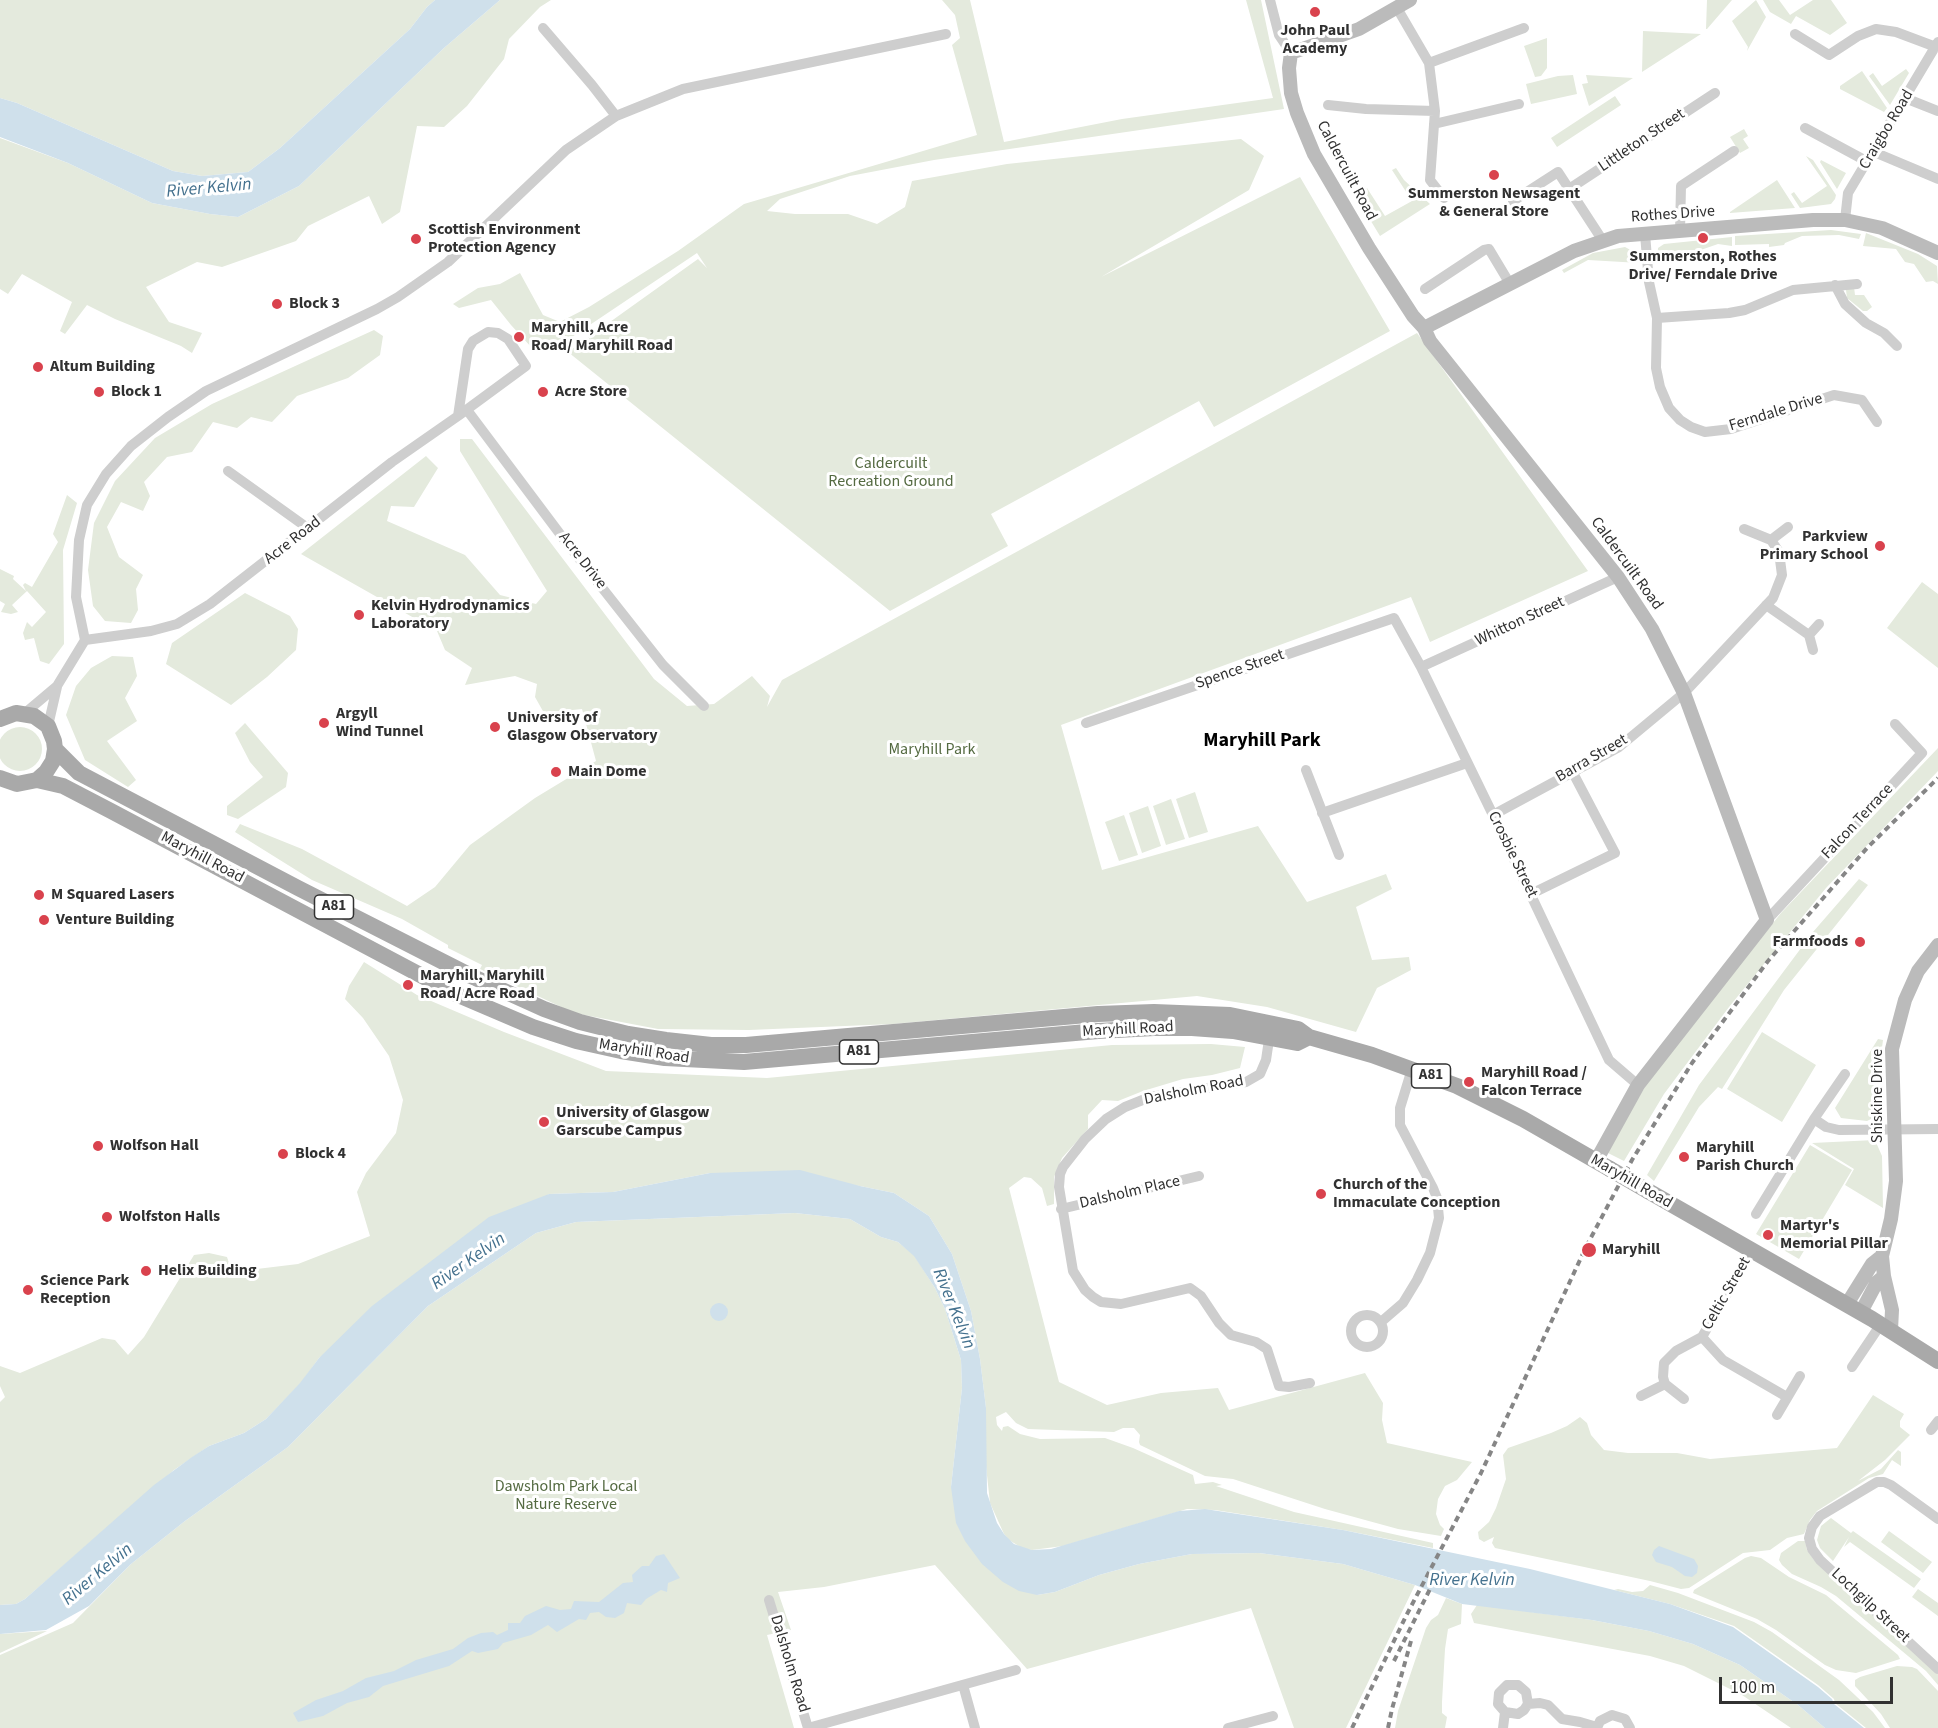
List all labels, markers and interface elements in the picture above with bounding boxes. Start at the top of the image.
marker: John Paul Academy [1308,5,1322,19]
place label: John Paul Academy [1280,21,1350,59]
street label: Craigbo Road [1856,87,1918,173]
street label: Littleton Street [1595,105,1689,177]
street label: Caldercuilt Road [1312,118,1380,224]
marker: Summerston Newsagent & General Store [1487,168,1501,182]
water label: River Kelvin [166,175,252,203]
place label: Summerston Newsagent & General Store [1408,184,1580,222]
street label: Rothes Drive [1630,202,1716,228]
place label: Scottish Environment Protection Agency [428,220,580,258]
marker: Summerston, Rothes Drive/ Ferndale Drive [1696,231,1710,245]
marker: Scottish Environment Protection Agency [409,232,423,246]
place label: Summerston, Rothes Drive/ Ferndale Drive [1628,247,1778,285]
place label: Block 3 [289,294,340,314]
marker: Block 3 [270,297,284,311]
place label: Maryhill, Acre Road/ Maryhill Road [531,318,673,356]
marker: Maryhill, Acre Road/ Maryhill Road [512,330,526,344]
place label: Altum Building [50,357,155,377]
marker: Altum Building [31,360,45,374]
place label: Block 1 [111,382,162,402]
place label: Acre Store [555,382,627,402]
marker: Block 1 [92,385,106,399]
marker: Acre Store [536,385,550,399]
street label: Ferndale Drive [1727,390,1825,436]
park label: Caldercuilt Recreation Ground [828,454,954,492]
street label: Acre Road [261,513,325,569]
street label: Caldercuilt Road [1586,514,1666,614]
place label: Parkview Primary School [1760,527,1868,565]
street label: Acre Drive [554,529,610,593]
marker: Parkview Primary School [1873,539,1887,553]
street label: Whitton Street [1472,593,1568,651]
place label: Kelvin Hydrodynamics Laboratory [371,596,530,634]
marker: Kelvin Hydrodynamics Laboratory [352,608,366,622]
street label: Spence Street [1193,646,1287,694]
place label: Argyll Wind Tunnel [336,704,423,742]
place label: University of Glasgow Observatory [507,708,658,746]
marker: Argyll Wind Tunnel [317,716,331,730]
marker: University of Glasgow Observatory [488,720,502,734]
district label: Maryhill Park [1203,730,1321,754]
street label: Barra Street [1553,731,1631,787]
park label: Maryhill Park [888,740,976,760]
place label: Main Dome [568,762,646,782]
marker: Main Dome [549,765,563,779]
street label: Falcon Terrace [1818,780,1898,864]
street label: Crosbie Street [1483,809,1541,901]
street label: Maryhill Road [157,828,247,888]
place label: M Squared Lasers [51,885,174,905]
marker: M Squared Lasers [32,888,46,902]
road number: A81 [314,895,354,919]
place label: Venture Building [56,910,174,930]
marker: Venture Building [37,913,51,927]
place label: Farmfoods [1772,932,1848,952]
marker: Farmfoods [1853,935,1867,949]
place label: Maryhill, Maryhill Road/ Acre Road [420,966,544,1004]
marker: Maryhill, Maryhill Road/ Acre Road [401,978,415,992]
street label: Maryhill Road [1082,1018,1174,1042]
street label: Maryhill Road [597,1035,691,1069]
road number: A81 [840,1040,878,1064]
street label: Shiskine Drive [1868,1049,1888,1143]
place label: Maryhill Road / Falcon Terrace [1481,1063,1587,1101]
road number: A81 [1412,1064,1450,1088]
street label: Dalsholm Road [1143,1072,1245,1110]
marker: Maryhill Road / Falcon Terrace [1462,1075,1476,1089]
place label: University of Glasgow Garscube Campus [556,1103,709,1141]
marker: University of Glasgow Garscube Campus [537,1115,551,1129]
place label: Wolfson Hall [110,1136,198,1156]
place label: Maryhill Parish Church [1696,1138,1794,1176]
marker: Wolfson Hall [91,1139,105,1153]
place label: Block 4 [295,1144,346,1164]
marker: Block 4 [276,1147,290,1161]
marker: Maryhill Parish Church [1677,1150,1691,1164]
street label: Maryhill Road [1587,1151,1675,1213]
street label: Dalsholm Place [1078,1172,1182,1214]
place label: Church of the Immaculate Conception [1333,1175,1500,1213]
marker: Church of the Immaculate Conception [1314,1187,1328,1201]
place label: Wolfston Halls [119,1207,220,1227]
marker: Wolfston Halls [100,1210,114,1224]
place label: Martyr's Memorial Pillar [1780,1216,1888,1254]
marker: Martyr's Memorial Pillar [1761,1228,1775,1242]
water label: River Kelvin [428,1229,510,1295]
place label: Maryhill [1602,1240,1660,1260]
marker: Maryhill [1580,1241,1598,1259]
street label: Celtic Street [1698,1254,1756,1334]
place label: Helix Building [158,1261,257,1281]
marker: Helix Building [139,1264,153,1278]
water label: River Kelvin [927,1265,979,1353]
place label: Science Park Reception [40,1271,129,1309]
marker: Science Park Reception [21,1283,35,1297]
park label: Dawsholm Park Local Nature Reserve [495,1477,637,1515]
water label: River Kelvin [58,1539,138,1611]
street label: Lochgilp Street [1827,1565,1913,1647]
water label: River Kelvin [1429,1570,1515,1592]
street label: Dalsholm Road [765,1613,813,1715]
scale bar [1722,1665,1896,1703]
text: 100 m [1730,1675,1775,1700]

